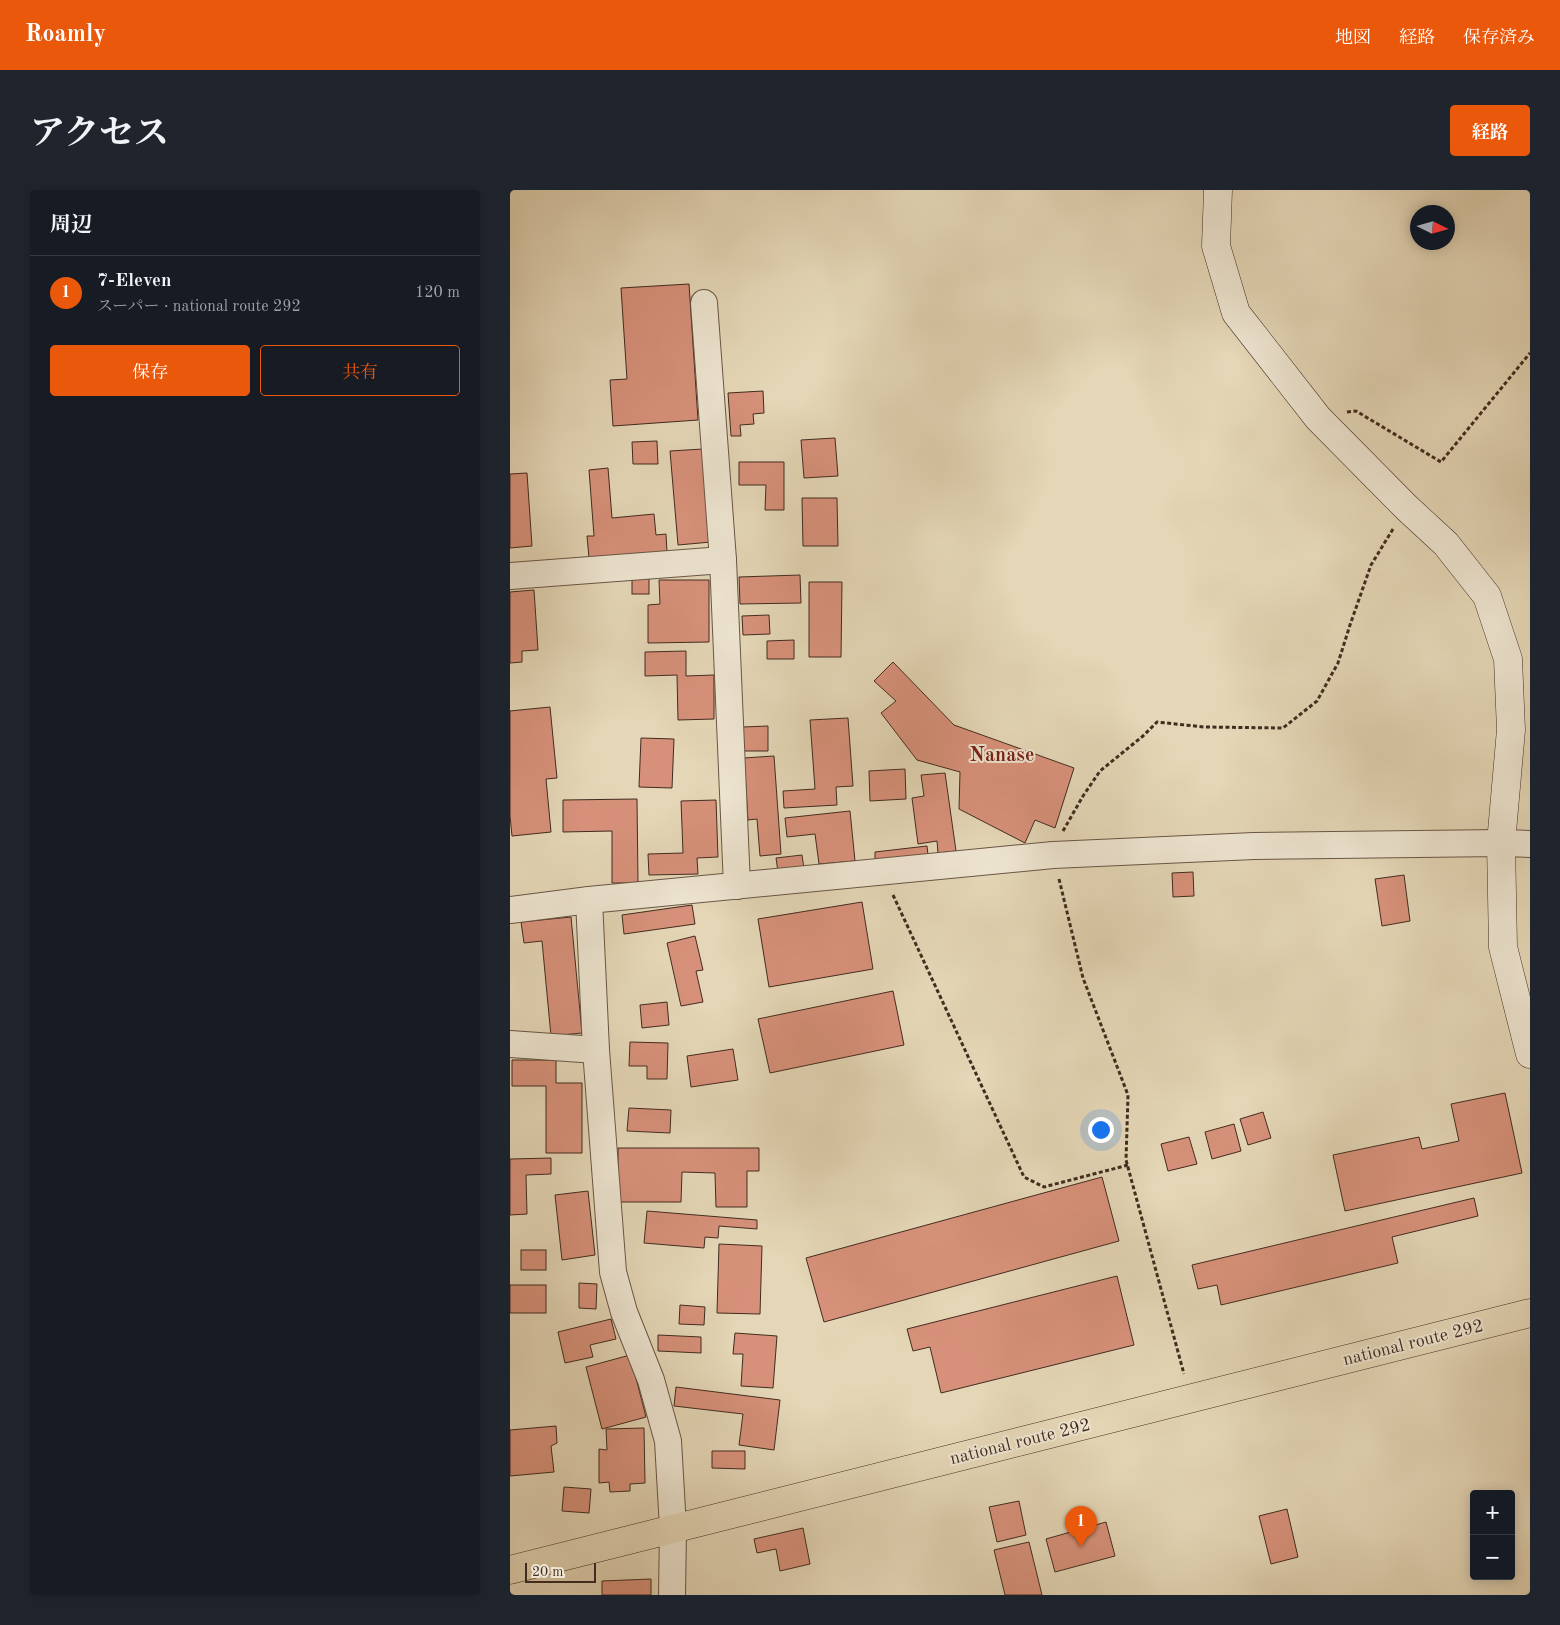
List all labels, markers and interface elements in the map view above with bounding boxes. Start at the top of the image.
text: Roamly [25,23,106,47]
text: 地図 [1335,29,1371,47]
text: 経路 [1399,29,1435,47]
text: 保存済み [1463,29,1535,47]
button: 経路 [1450,105,1530,156]
text: アクセス [30,117,169,152]
north arrow [1410,205,1455,250]
text: 周辺 [50,215,92,236]
text: 7-Eleven [97,272,172,291]
text: 1 [61,285,71,301]
text: 120 m [415,285,460,301]
text: スーパー · national route 292 [97,299,301,315]
button: 保存 [50,345,250,396]
button: 共有 [260,345,460,396]
district label: Nanase [970,746,1034,766]
your location [1088,1117,1114,1143]
street label: national route 292 [1341,1317,1485,1369]
street label: national route 292 [948,1416,1092,1468]
map controls [1470,1490,1515,1580]
button: + [1470,1490,1515,1535]
pin: 1 [1065,1506,1097,1547]
button: − [1470,1535,1515,1580]
scale bar [525,1560,596,1583]
text: 20 m [532,1565,563,1579]

